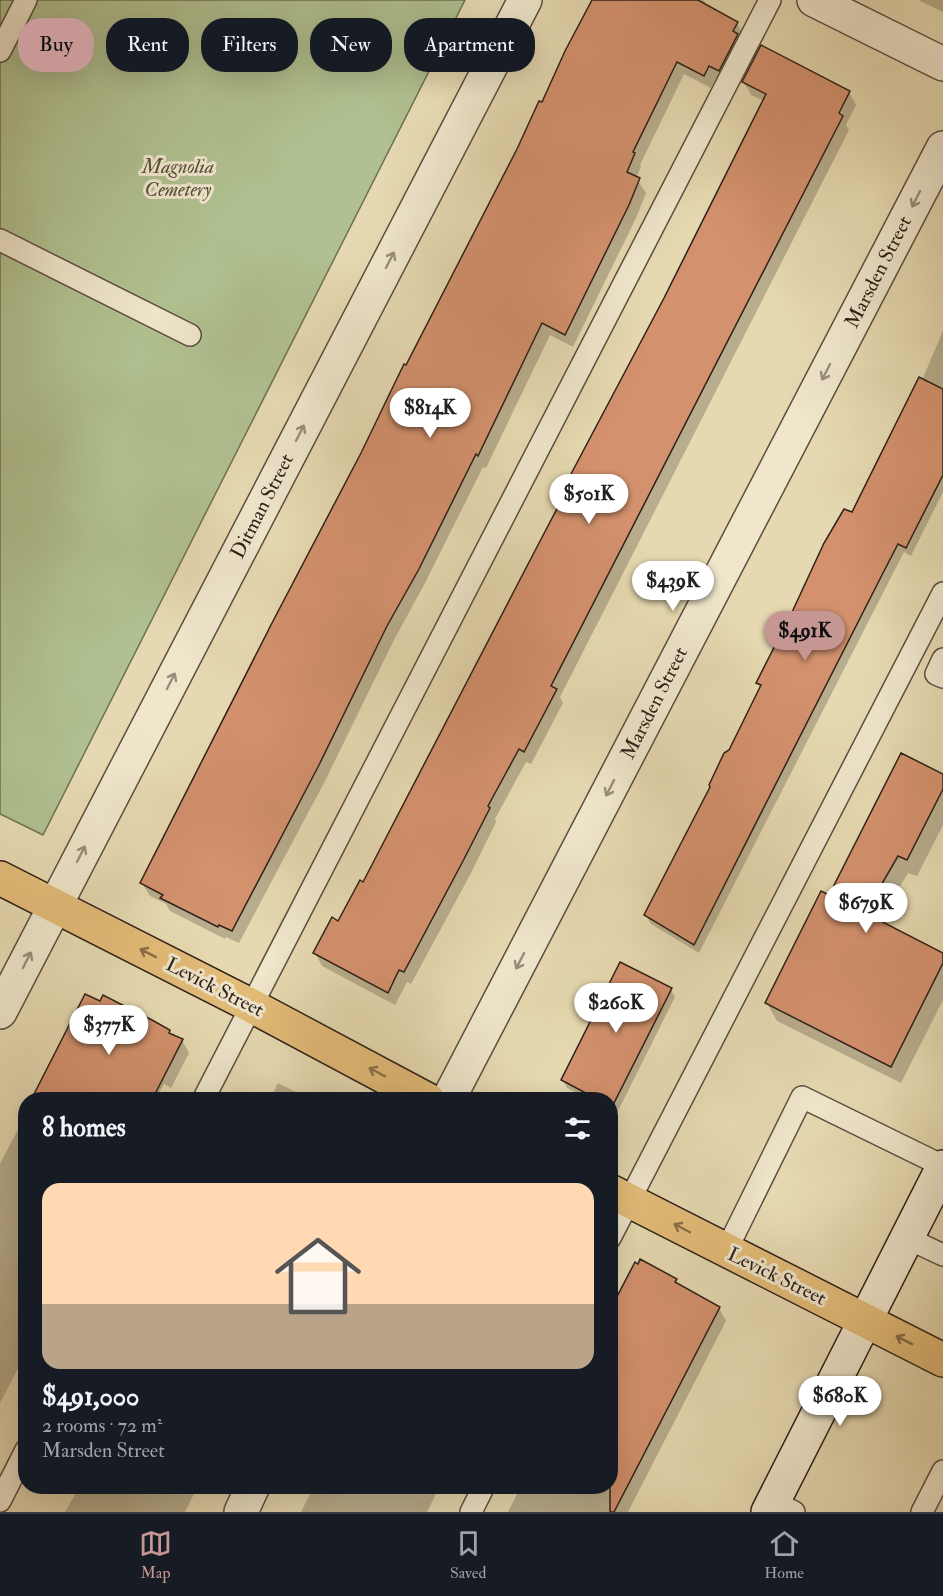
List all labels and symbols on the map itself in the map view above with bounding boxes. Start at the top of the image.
park label: Magnolia Cemetery [141,154,214,202]
one-way arrow [910,190,921,208]
street label: Marsden Street [839,211,917,332]
one-way arrow [385,252,396,270]
one-way arrow [820,363,831,381]
pin: $814K [388,388,472,439]
one-way arrow [295,425,306,443]
street label: Ditman Street [225,449,299,563]
pin: $501K [547,474,631,525]
pin: $439K [631,561,715,612]
pin: $491K [763,611,847,662]
street label: Marsden Street [615,642,693,763]
one-way arrow [165,673,177,690]
one-way arrow [604,778,615,796]
one-way arrow [75,846,87,863]
pin: $679K [824,883,908,934]
one-way arrow [139,947,157,958]
one-way arrow [21,951,33,969]
one-way arrow [514,951,525,969]
street label: Levick Street [162,952,269,1023]
pin: $260K [574,983,658,1034]
pin: $377K [67,1005,151,1056]
one-way arrow [368,1066,386,1077]
one-way arrow [673,1222,691,1233]
street label: Levick Street [724,1241,831,1311]
one-way arrow [895,1333,913,1345]
pin: $680K [798,1376,882,1427]

